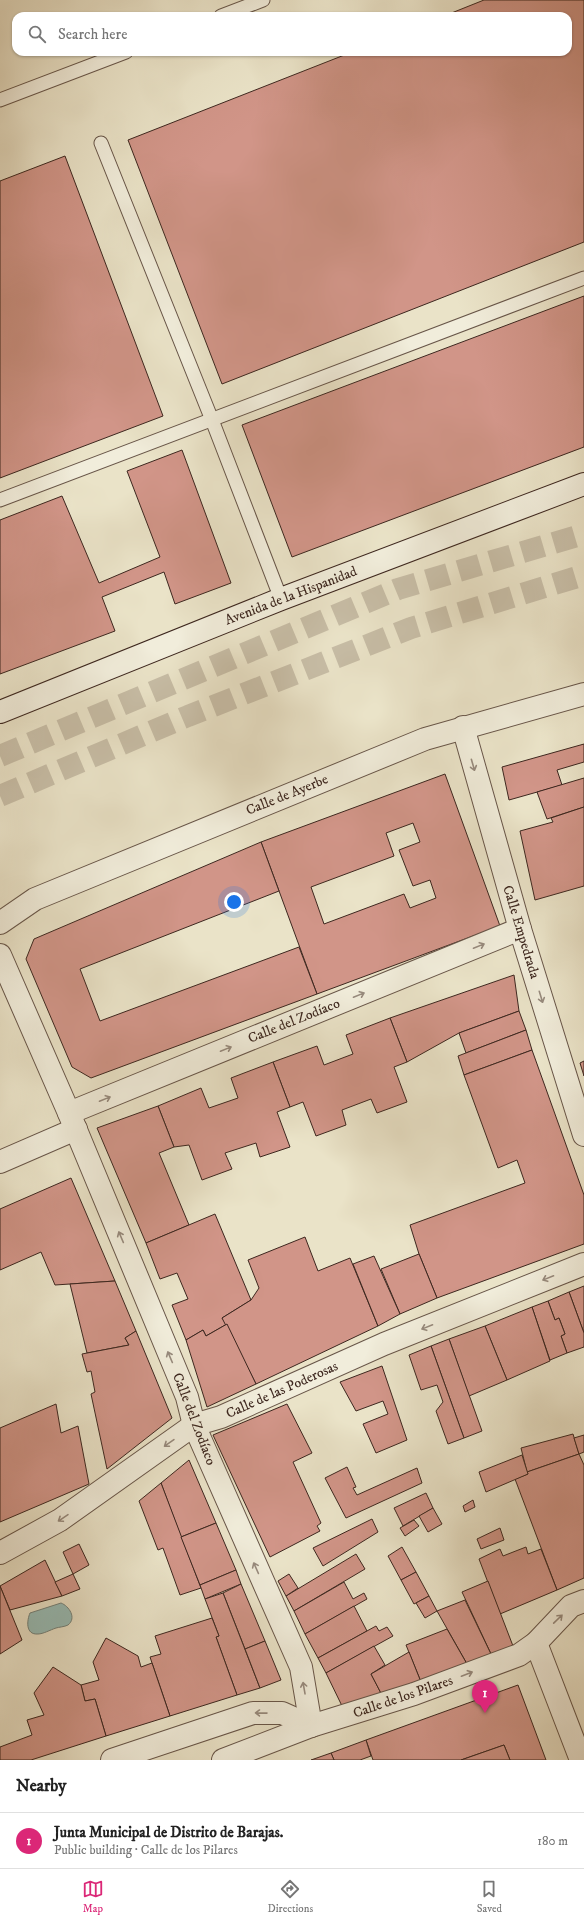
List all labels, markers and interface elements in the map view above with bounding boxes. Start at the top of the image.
search box [12,12,572,56]
icon: search [26,23,48,45]
text: Search here [58,25,127,44]
street label: Avenida de la Hispanidad [222,562,360,630]
one-way arrow [470,758,477,771]
street label: Calle de Ayerbe [243,770,331,820]
street label: Calle Empedrada [498,883,544,981]
your location [224,892,244,912]
one-way arrow [473,942,485,949]
one-way arrow [353,991,365,998]
one-way arrow [537,991,545,1003]
street label: Calle del Zodíaco [245,994,343,1048]
one-way arrow [219,1045,231,1053]
one-way arrow [99,1094,111,1102]
one-way arrow [116,1231,124,1243]
one-way arrow [542,1275,554,1282]
one-way arrow [422,1323,434,1331]
one-way arrow [166,1352,174,1364]
street label: Calle de las Poderosas [223,1357,341,1423]
street label: Calle del Zodíaco [168,1370,220,1468]
one-way arrow [164,1439,175,1447]
one-way arrow [58,1514,69,1522]
one-way arrow [252,1562,260,1574]
one-way arrow [553,1614,563,1624]
one-way arrow [461,1670,473,1678]
street label: Calle de los Pilares [351,1671,456,1723]
pin: 1 [472,1680,498,1713]
one-way arrow [300,1682,308,1695]
one-way arrow [255,1709,268,1717]
text: Nearby [16,1775,66,1797]
text: Junta Municipal de Distrito de Barajas. [54,1823,283,1842]
text: 1 [27,1833,31,1849]
text: 180 m [537,1833,568,1849]
text: Public building · Calle de los Pilares [54,1842,238,1858]
tab: Map [82,1878,104,1916]
tab: Directions [268,1878,313,1916]
tab: Saved [477,1878,502,1916]

